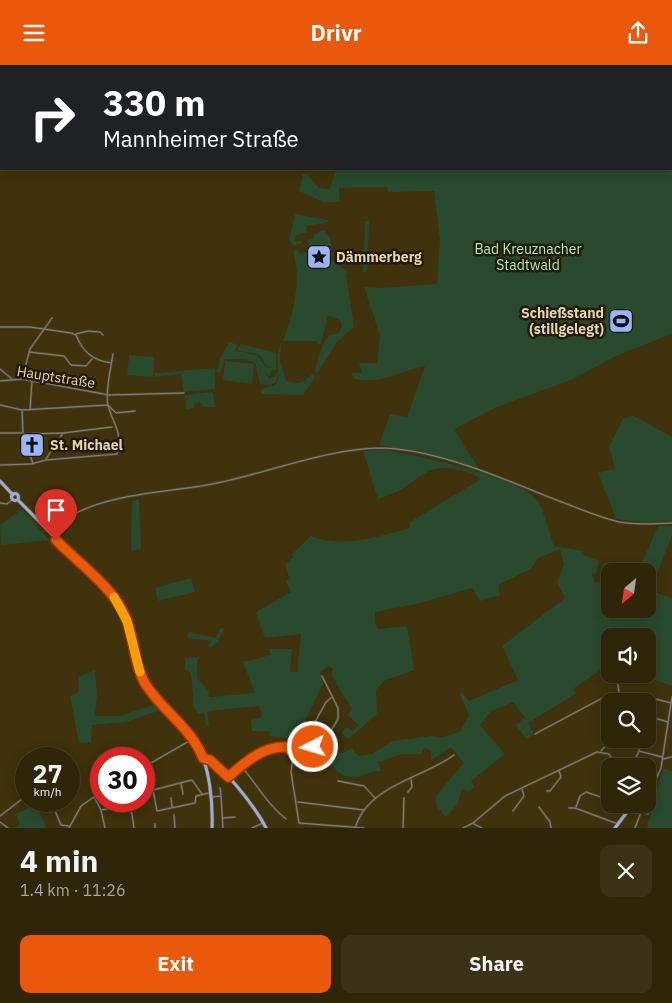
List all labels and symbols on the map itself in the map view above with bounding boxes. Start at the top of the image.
park label: Bad Kreuznacher Stadtwald [474,240,582,274]
place icon: Dämmerberg [306,244,332,270]
place label: Dämmerberg [336,248,422,266]
place label: Schießstand (stillgelegt) [521,304,604,338]
sports icon: Schießstand (stillgelegt) [608,308,634,334]
street label: Hauptstraße [16,362,97,392]
church icon: St. Michael [19,432,45,458]
place label: St. Michael [50,436,123,454]
pin [35,489,77,540]
north arrow [601,563,656,617]
position arrow [286,720,338,772]
speed limit sign: 30 [90,747,155,812]

